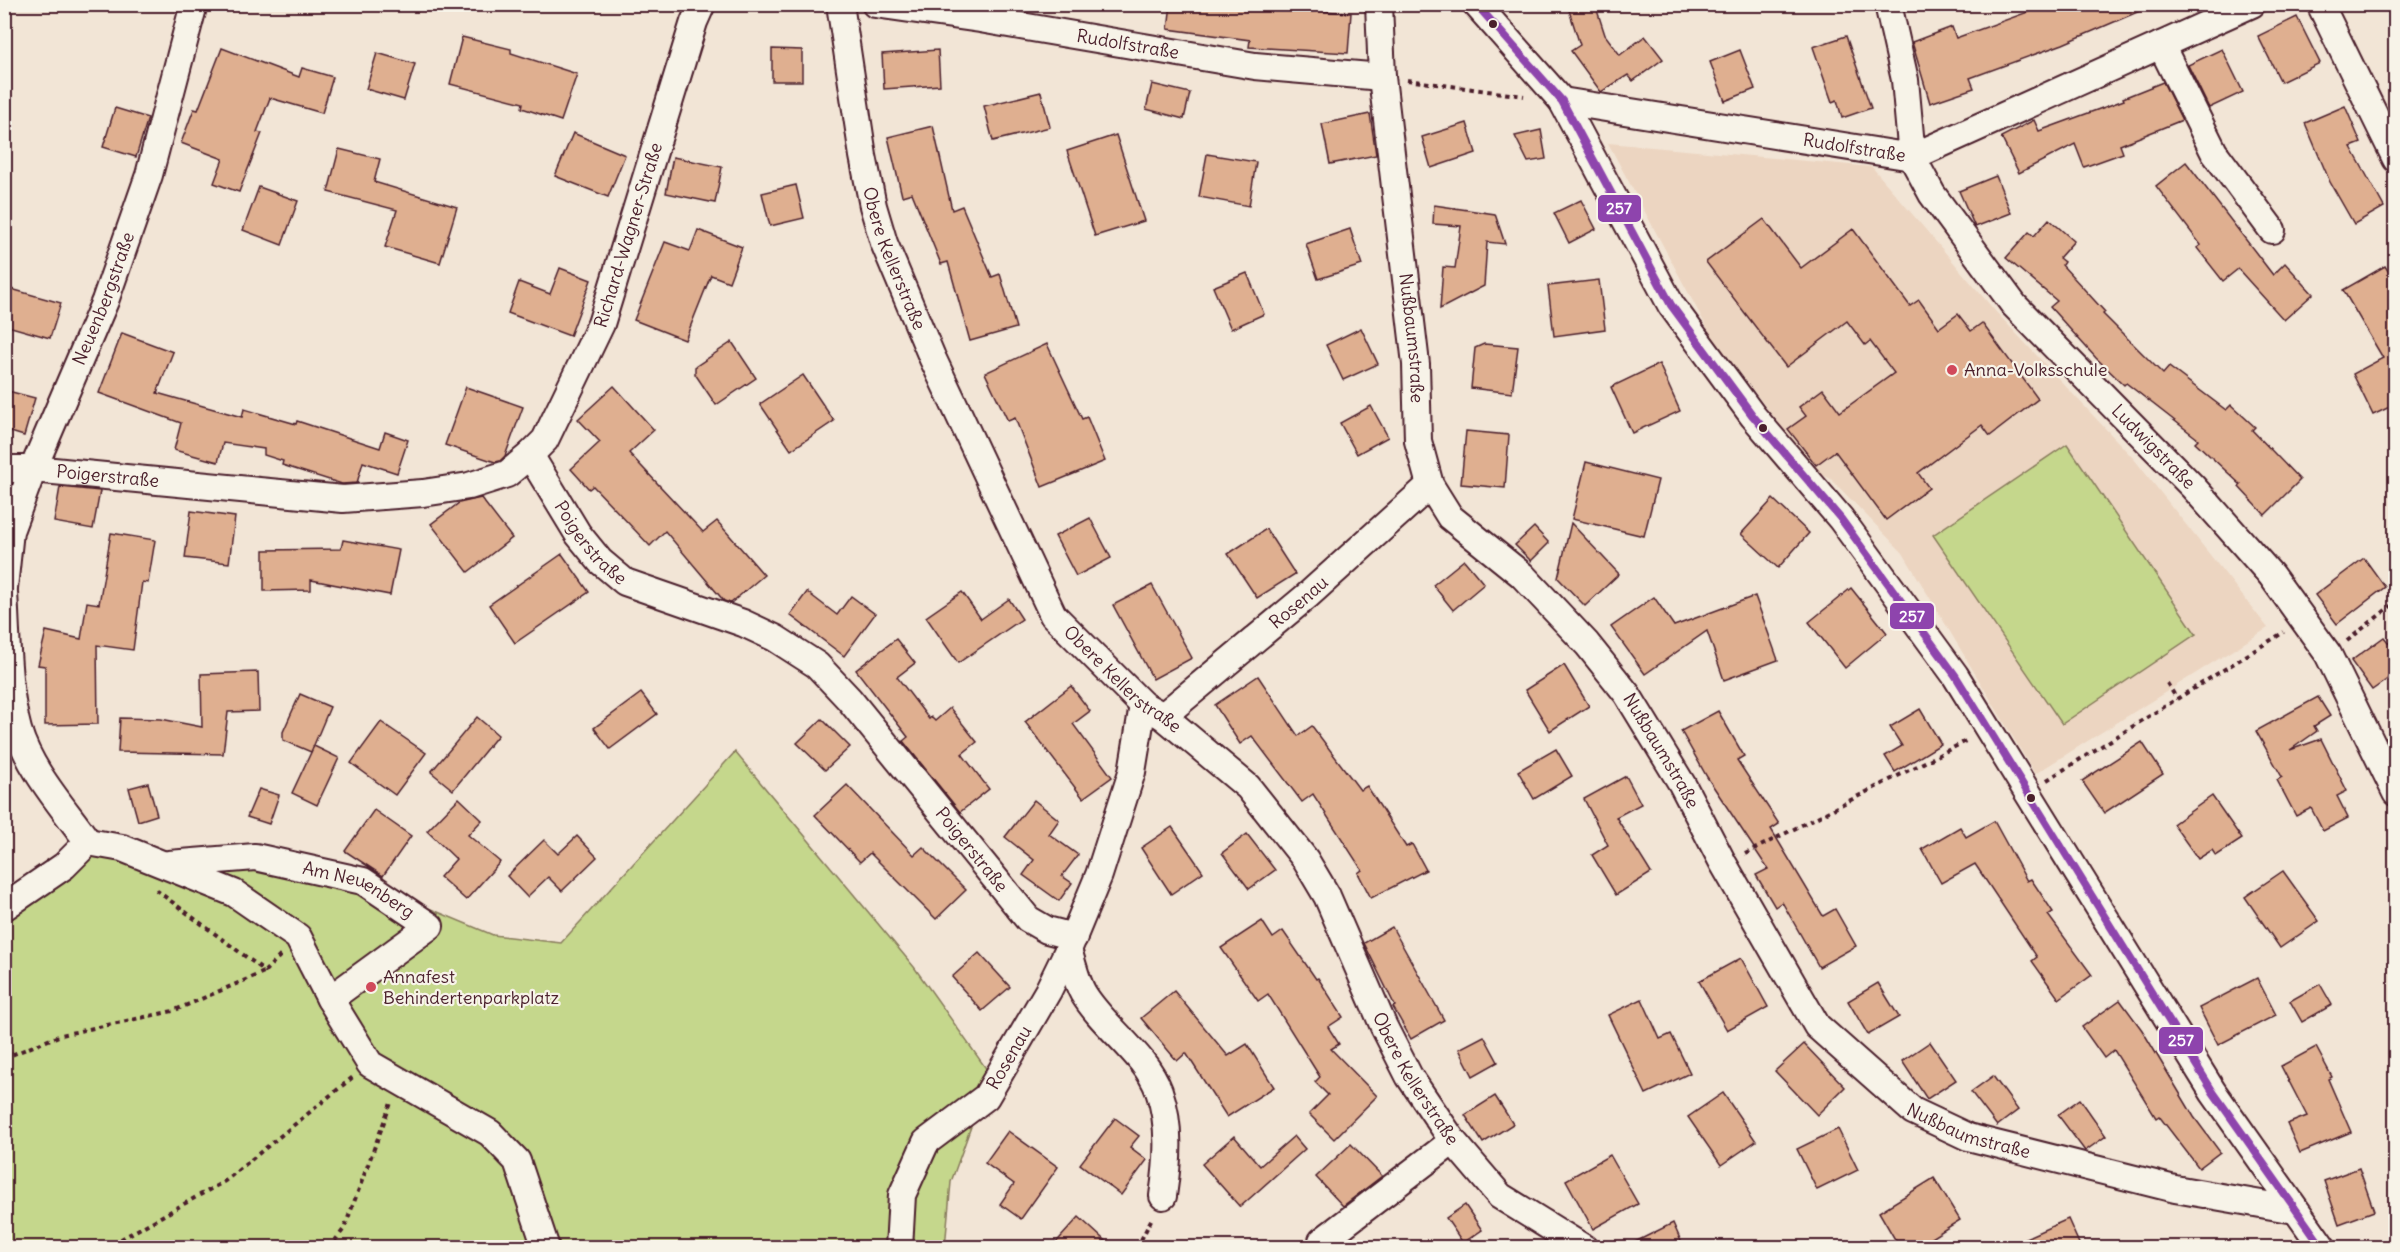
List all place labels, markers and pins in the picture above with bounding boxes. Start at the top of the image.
unlabelled marker [1487,18,1499,30]
place label: Anna-Volksschule [1964,358,2108,381]
marker: Anna-Volksschule [1945,363,1959,377]
unlabelled marker [1757,422,1769,434]
unlabelled marker [2025,792,2037,804]
place label: Annafest Behindertenparkplatz [383,965,560,1009]
marker: Annafest Behindertenparkplatz [364,980,378,994]

